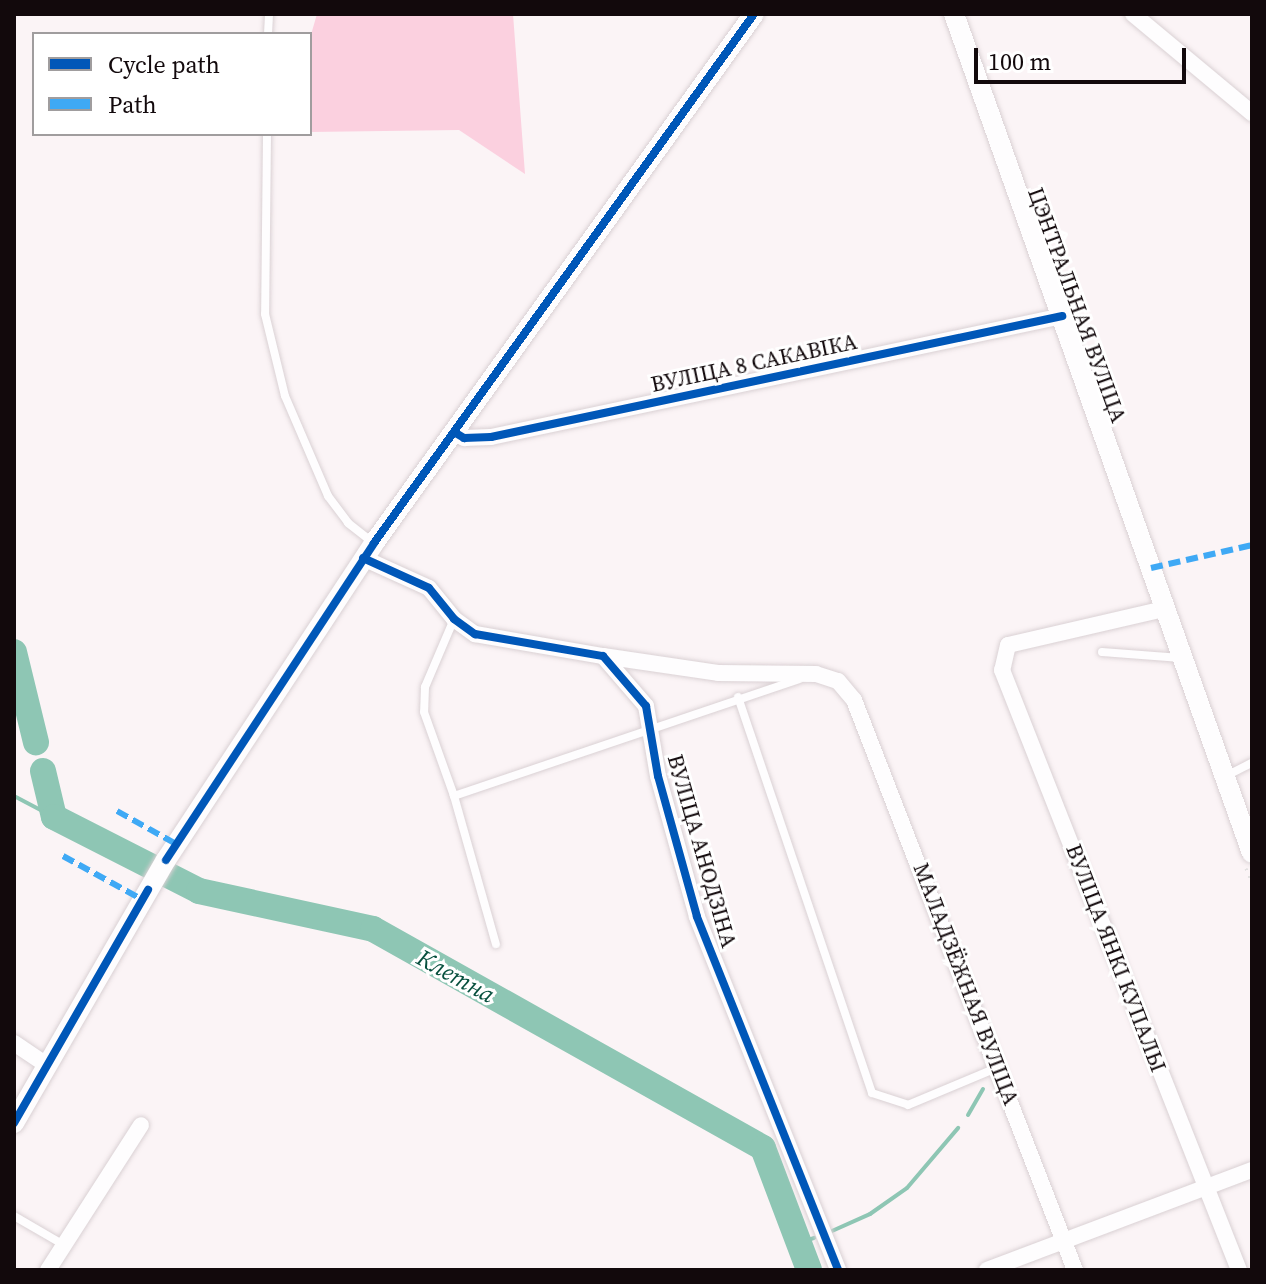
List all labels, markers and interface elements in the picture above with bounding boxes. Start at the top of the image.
legend [32,32,312,136]
scale bar [978,32,1190,82]
text: 100 m [988,45,1051,78]
text: Cycle path [108,48,220,81]
text: Path [108,88,157,121]
street label: ЦЭНТРАЛЬНАЯ ВУЛІЦА [1022,184,1132,426]
street label: ВУЛІЦА 8 САКАВІКА [648,328,860,398]
street label: ВУЛІЦА АНОДЗІНА [662,751,742,951]
street label: ВУЛІЦА ЯНКІ КУПАЛЫ [1060,840,1172,1076]
street label: МАЛАДЗЁЖНАЯ ВУЛІЦА [908,859,1024,1109]
water label: Клетна [412,943,500,1009]

